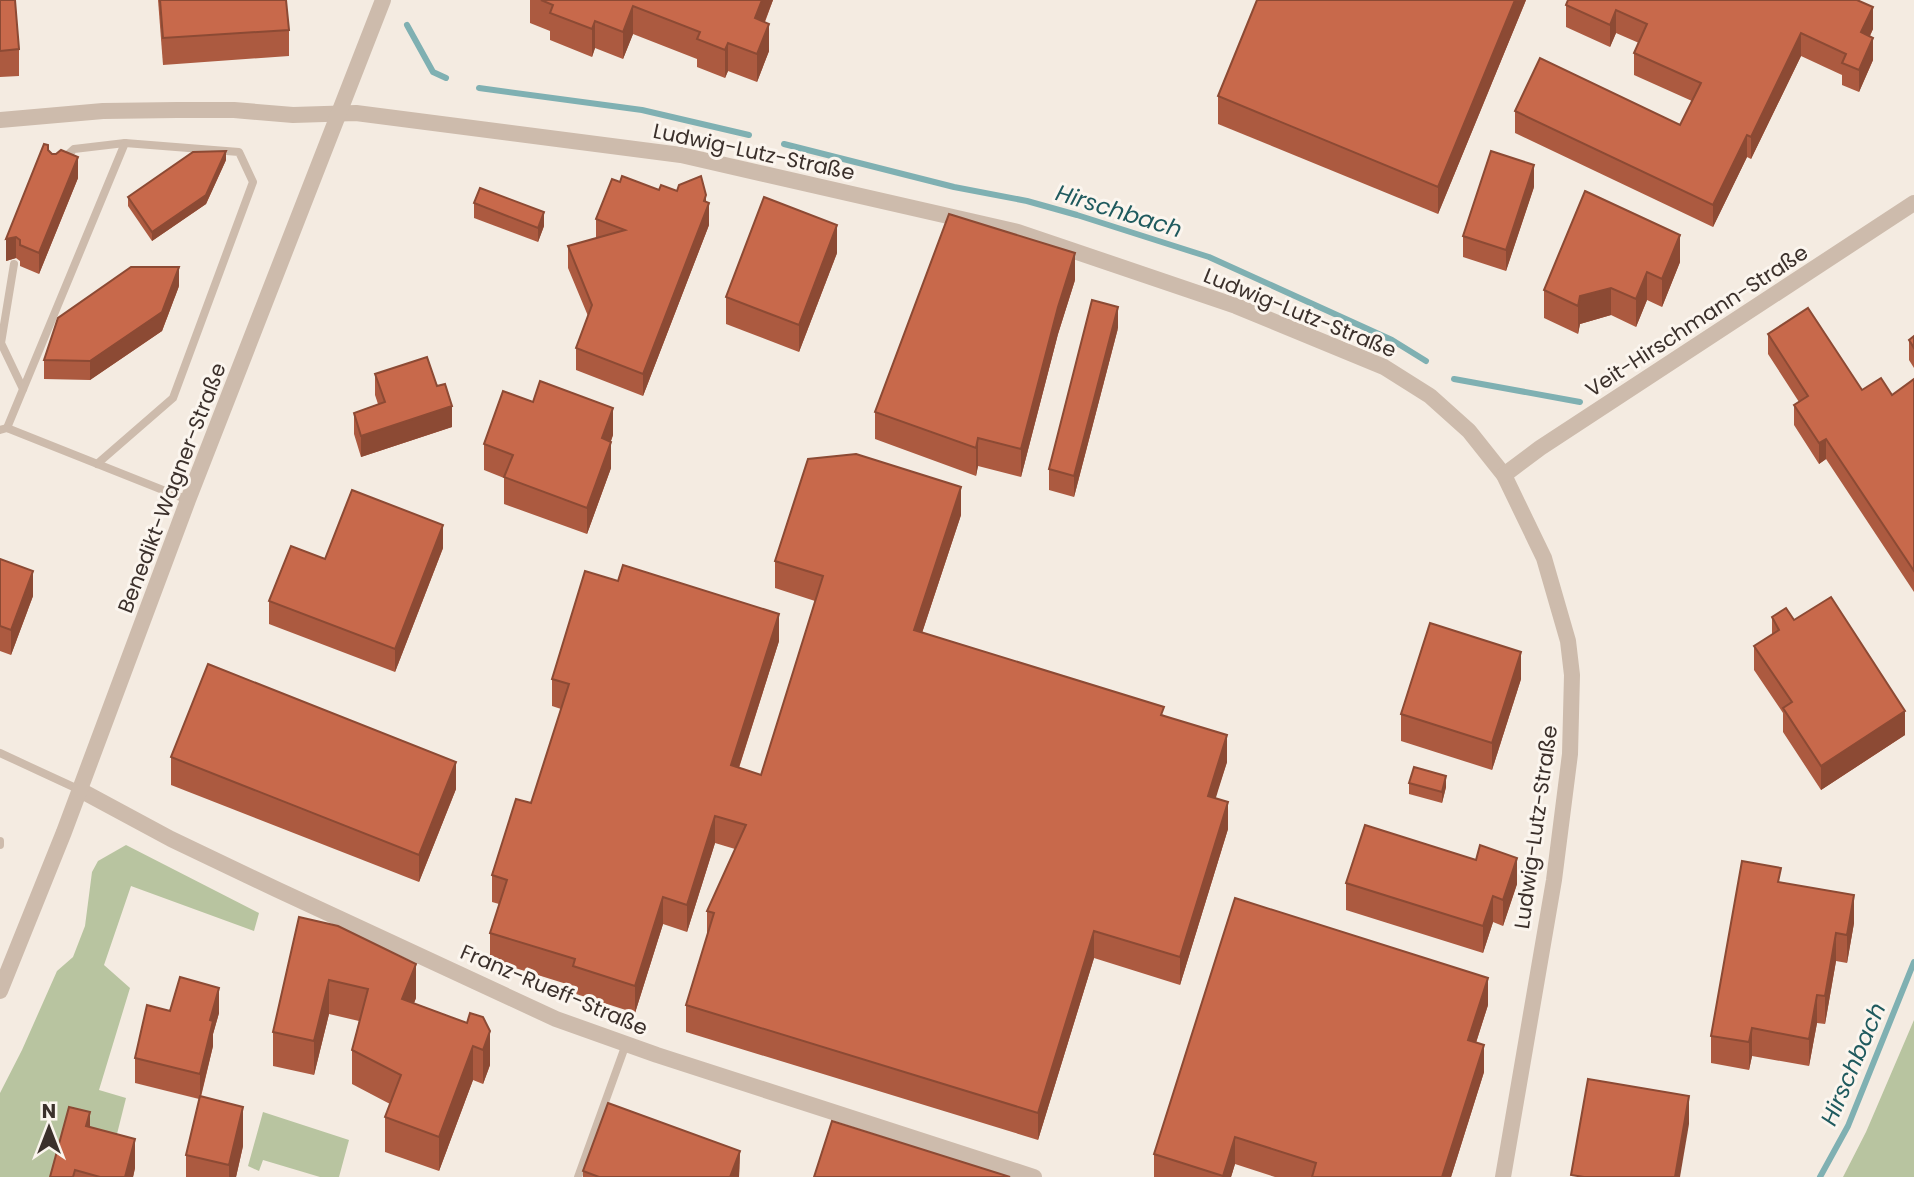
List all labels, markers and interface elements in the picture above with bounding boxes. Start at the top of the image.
street label: Ludwig-Lutz-Straße [651,116,858,187]
water label: Hirschbach [1052,177,1186,245]
street label: Veit-Hirschmann-Straße [1580,238,1814,404]
street label: Ludwig-Lutz-Straße [1200,261,1401,364]
street label: Benedikt-Wagner-Straße [110,359,233,617]
street label: Ludwig-Lutz-Straße [1507,723,1564,931]
street label: Franz-Rueff-Straße [456,937,652,1042]
water label: Hirschbach [1813,998,1893,1130]
north arrow [14,1093,84,1163]
text: N [42,1098,56,1125]

